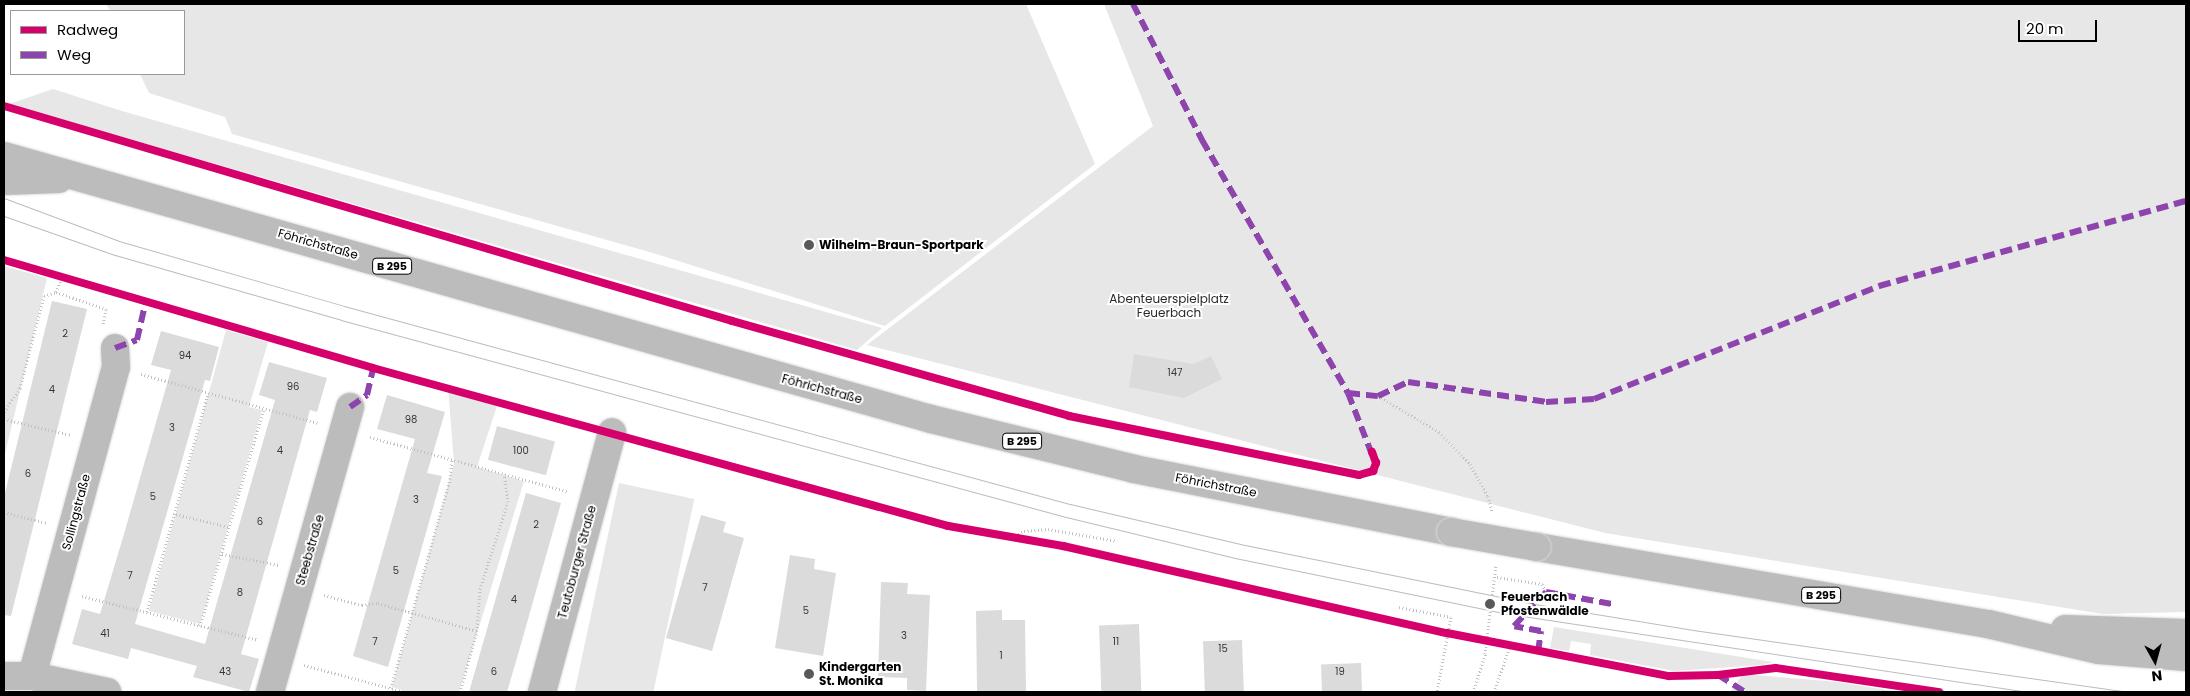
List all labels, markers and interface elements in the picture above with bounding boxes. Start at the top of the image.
legend [10,10,185,75]
scale bar [2020,10,2099,42]
text: 20 m [2026,18,2064,39]
text: Radweg [57,19,118,40]
text: Weg [57,44,91,65]
street label: Föhrichstraße [276,226,360,262]
place label: Wilhelm-Braun-Sportpark [819,238,984,252]
marker: Wilhelm-Braun-Sportpark [803,239,815,251]
road number: B 295 [372,258,412,274]
park label: Abenteuerspielplatz Feuerbach [1109,292,1229,320]
house number: 2 [62,328,68,340]
house number: 94 [179,350,191,362]
house number: 147 [1168,367,1182,379]
street label: Föhrichstraße [780,371,864,407]
house number: 96 [287,381,299,393]
house number: 4 [49,384,55,396]
house number: 98 [405,414,417,426]
house number: 3 [169,422,175,434]
road number: B 295 [1002,432,1042,450]
house number: 4 [277,445,283,457]
house number: 100 [513,445,529,457]
house number: 6 [25,468,31,480]
street label: Föhrichstraße [1174,470,1258,500]
street label: Sollingstraße [59,472,93,552]
house number: 5 [150,491,156,503]
house number: 3 [413,494,419,506]
street label: Teutoburger Straße [555,504,599,620]
street label: Steebstraße [293,513,327,587]
house number: 6 [257,516,263,528]
house number: 2 [533,519,539,531]
house number: 5 [393,565,399,577]
house number: 7 [127,570,133,582]
house number: 7 [702,582,708,594]
road number: B 295 [1801,586,1841,604]
house number: 8 [237,587,243,599]
place label: Feuerbach Pfostenwäldle [1501,590,1589,618]
house number: 4 [511,594,517,606]
marker: Feuerbach Pfostenwäldle [1483,597,1497,611]
house number: 5 [803,605,809,617]
house number: 41 [100,628,110,640]
house number: 3 [901,630,907,642]
house number: 7 [372,636,378,648]
house number: 11 [1113,636,1119,648]
north arrow [2130,636,2180,686]
house number: 15 [1218,643,1228,655]
house number: 1 [999,650,1003,662]
place label: Kindergarten St. Monika [819,660,901,688]
text: N [2150,665,2163,686]
house number: 43 [219,666,231,678]
house number: 6 [491,666,497,678]
house number: 19 [1335,666,1345,678]
marker: Kindergarten St. Monika [803,668,815,680]

